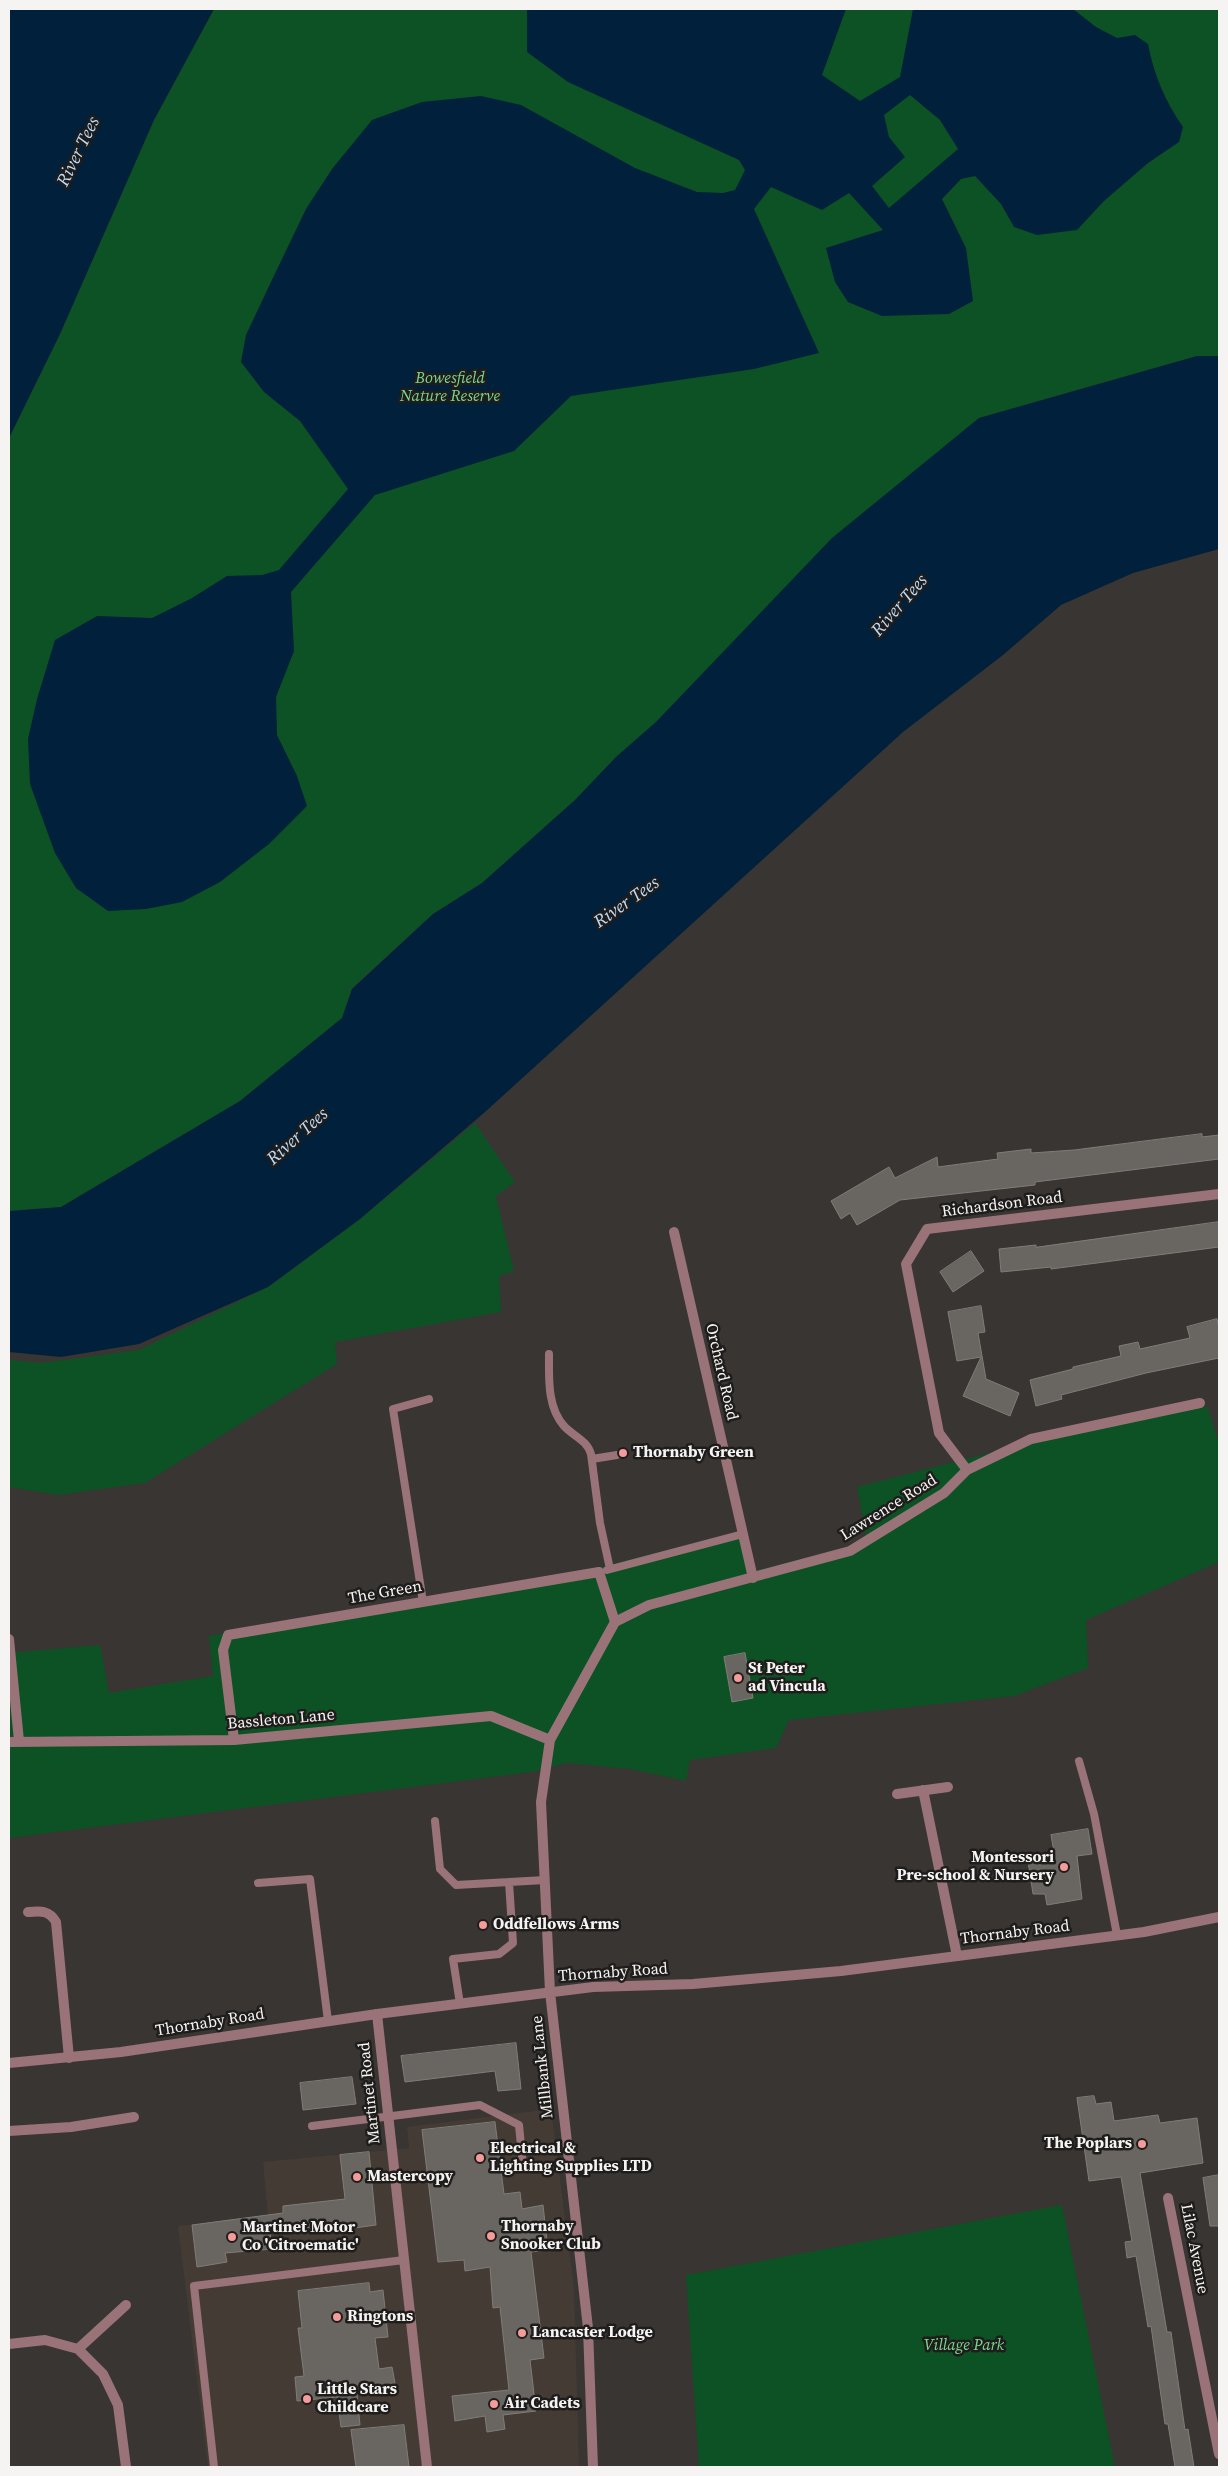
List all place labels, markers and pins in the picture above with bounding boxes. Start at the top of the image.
place label: Thornaby Green [633,1443,754,1463]
marker: Thornaby Green [617,1447,629,1459]
place label: St Peter ad Vincula [748,1659,826,1697]
marker: St Peter ad Vincula [732,1672,744,1684]
place label: Montessori Pre-school & Nursery [897,1848,1054,1886]
marker: Montessori Pre-school & Nursery [1058,1861,1070,1873]
place label: Oddfellows Arms [493,1915,619,1935]
marker: Oddfellows Arms [477,1919,489,1931]
place label: The Poplars [1044,2134,1132,2154]
marker: The Poplars [1136,2138,1148,2150]
place label: Electrical & Lighting Supplies LTD [490,2139,652,2177]
marker: Electrical & Lighting Supplies LTD [474,2152,486,2164]
place label: Mastercopy [367,2167,453,2187]
marker: Mastercopy [351,2171,363,2183]
place label: Thornaby Snooker Club [501,2217,601,2255]
place label: Martinet Motor Co 'Citroematic' [242,2218,359,2256]
marker: Thornaby Snooker Club [485,2230,497,2242]
marker: Martinet Motor Co 'Citroematic' [226,2231,238,2243]
place label: Ringtons [347,2307,413,2327]
marker: Ringtons [331,2311,343,2323]
place label: Lancaster Lodge [532,2323,653,2343]
marker: Lancaster Lodge [516,2327,528,2339]
place label: Little Stars Childcare [317,2380,397,2418]
marker: Little Stars Childcare [301,2393,313,2405]
place label: Air Cadets [504,2394,580,2414]
marker: Air Cadets [488,2398,500,2410]

